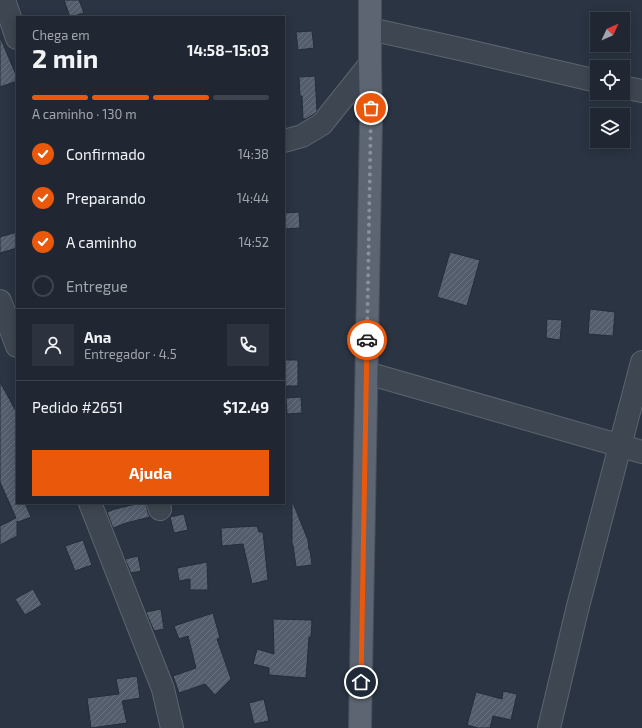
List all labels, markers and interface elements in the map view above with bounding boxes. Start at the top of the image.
north arrow [590,12,630,52]
map controls [590,12,630,148]
text: Chega em [32,27,90,43]
text: 14:58–15:03 [187,41,269,59]
text: 2 min [32,42,98,73]
button: locate [590,60,630,100]
pin [354,91,388,125]
icon: bag [360,97,382,119]
text: A caminho · 130 m [32,106,137,122]
button: layers [590,108,630,148]
icon: check [32,143,54,165]
text: Confirmado [66,145,145,163]
text: 14:38 [238,146,269,162]
icon: check [32,187,54,209]
text: Preparando [66,189,146,207]
text: 14:44 [237,190,269,206]
icon: check [32,231,54,253]
text: A caminho [66,233,137,251]
text: 14:52 [238,234,269,250]
text: Entregue [66,277,128,295]
courier [347,320,387,360]
button: person [32,324,74,366]
button: phone [227,324,269,366]
text: Ana [84,328,111,346]
icon: car [356,329,378,351]
text: Entregador · 4.5 [84,346,177,362]
text: Pedido #2651 [32,398,123,416]
text: $12.49 [223,398,269,416]
button: Ajuda [32,450,269,496]
pin [344,665,378,699]
icon: home [350,671,372,693]

